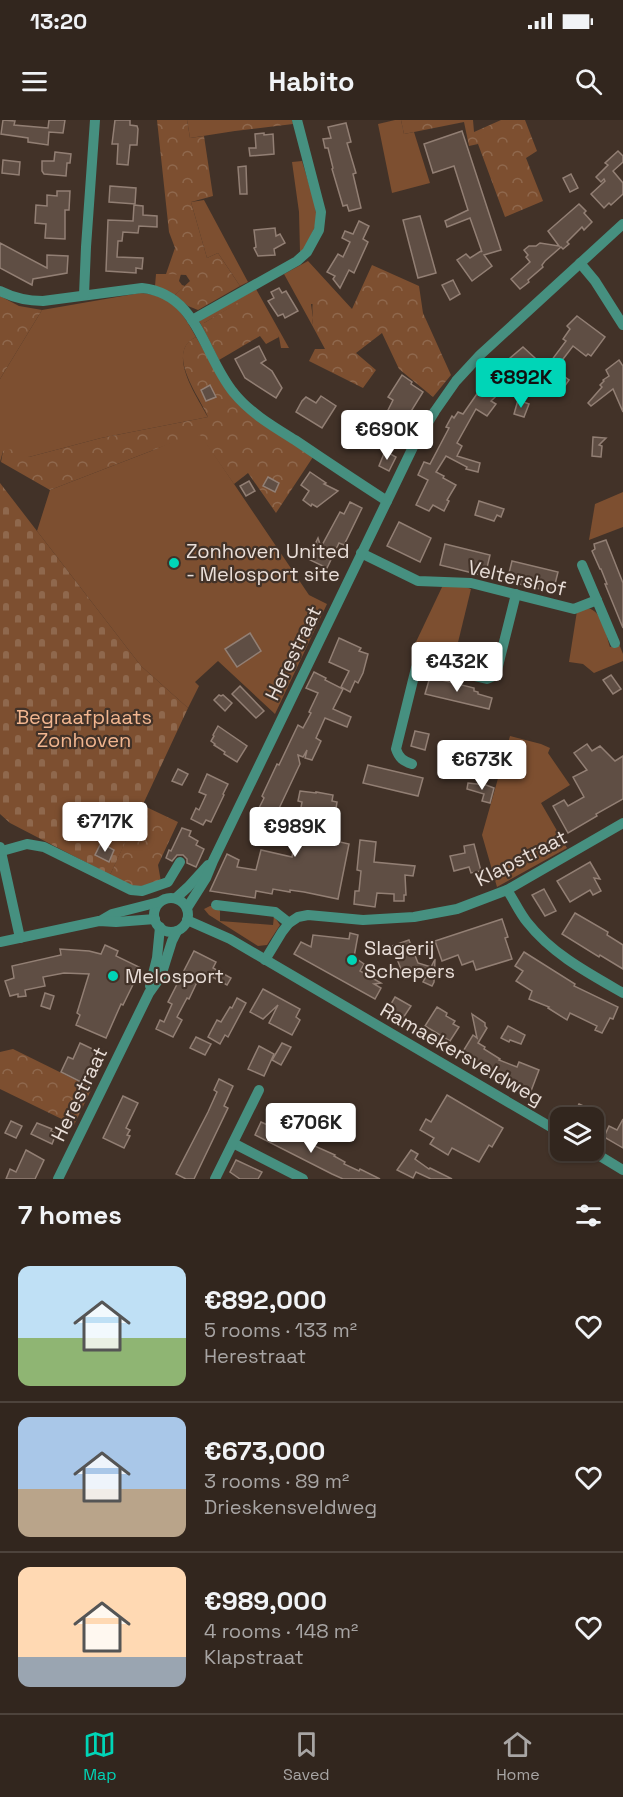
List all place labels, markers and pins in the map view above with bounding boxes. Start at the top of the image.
pin: €892K [479,358,563,409]
pin: €690K [345,410,429,461]
place label: Zonhoven United - Melosport site [186,538,350,587]
marker: Zonhoven United - Melosport site [167,556,181,570]
pin: €432K [415,642,499,693]
pin: €673K [440,740,524,791]
pin: €717K [63,802,147,853]
pin: €989K [253,807,337,858]
place label: Slagerij Schepers [364,935,455,984]
marker: Slagerij Schepers [345,953,359,967]
place label: Melosport [125,963,224,989]
marker: Melosport [106,969,120,983]
pin: €706K [269,1103,353,1154]

